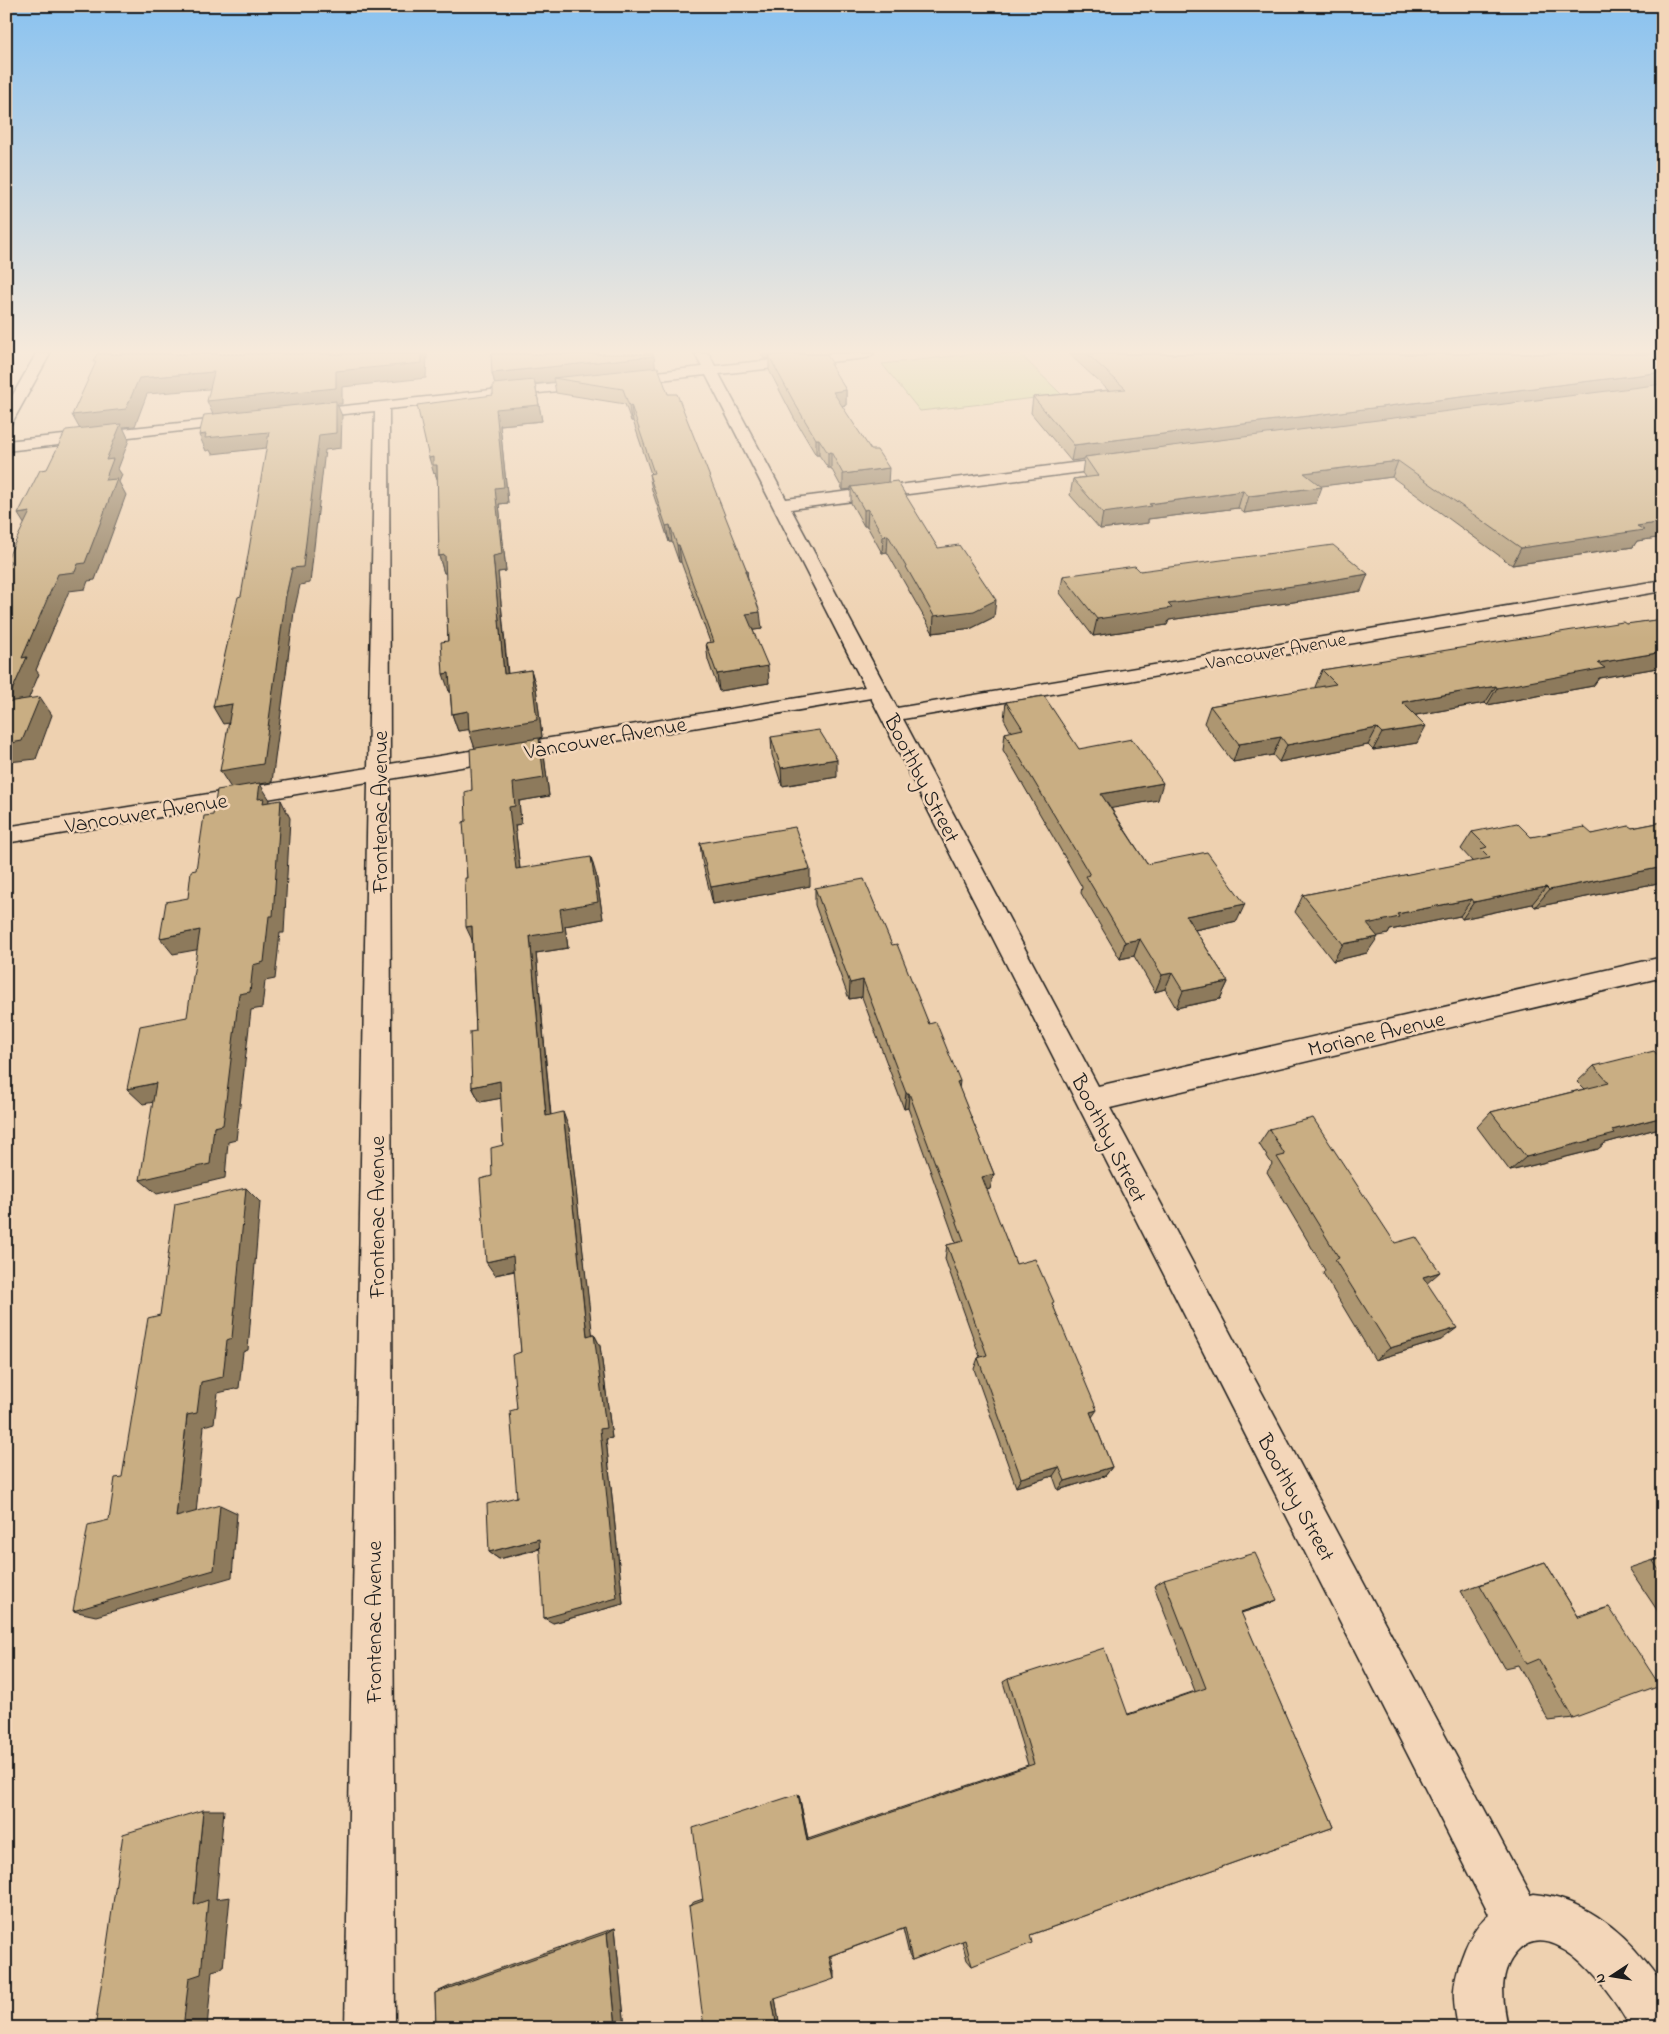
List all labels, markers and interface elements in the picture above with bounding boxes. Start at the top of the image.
street label: Vancouver Avenue [1203,627,1349,678]
street label: Boothby Street [873,709,967,850]
street label: Vancouver Avenue [521,710,689,770]
street label: Frontenac Avenue [366,731,398,894]
street label: Vancouver Avenue [62,786,230,844]
street label: Moriane Avenue [1305,1005,1448,1067]
street label: Boothby Street [1060,1069,1154,1210]
street label: Frontenac Avenue [363,1136,395,1299]
street label: Boothby Street [1246,1428,1342,1569]
street label: Frontenac Avenue [360,1541,392,1704]
north arrow [1586,1952,1636,2002]
text: N [1589,1972,1612,1985]

